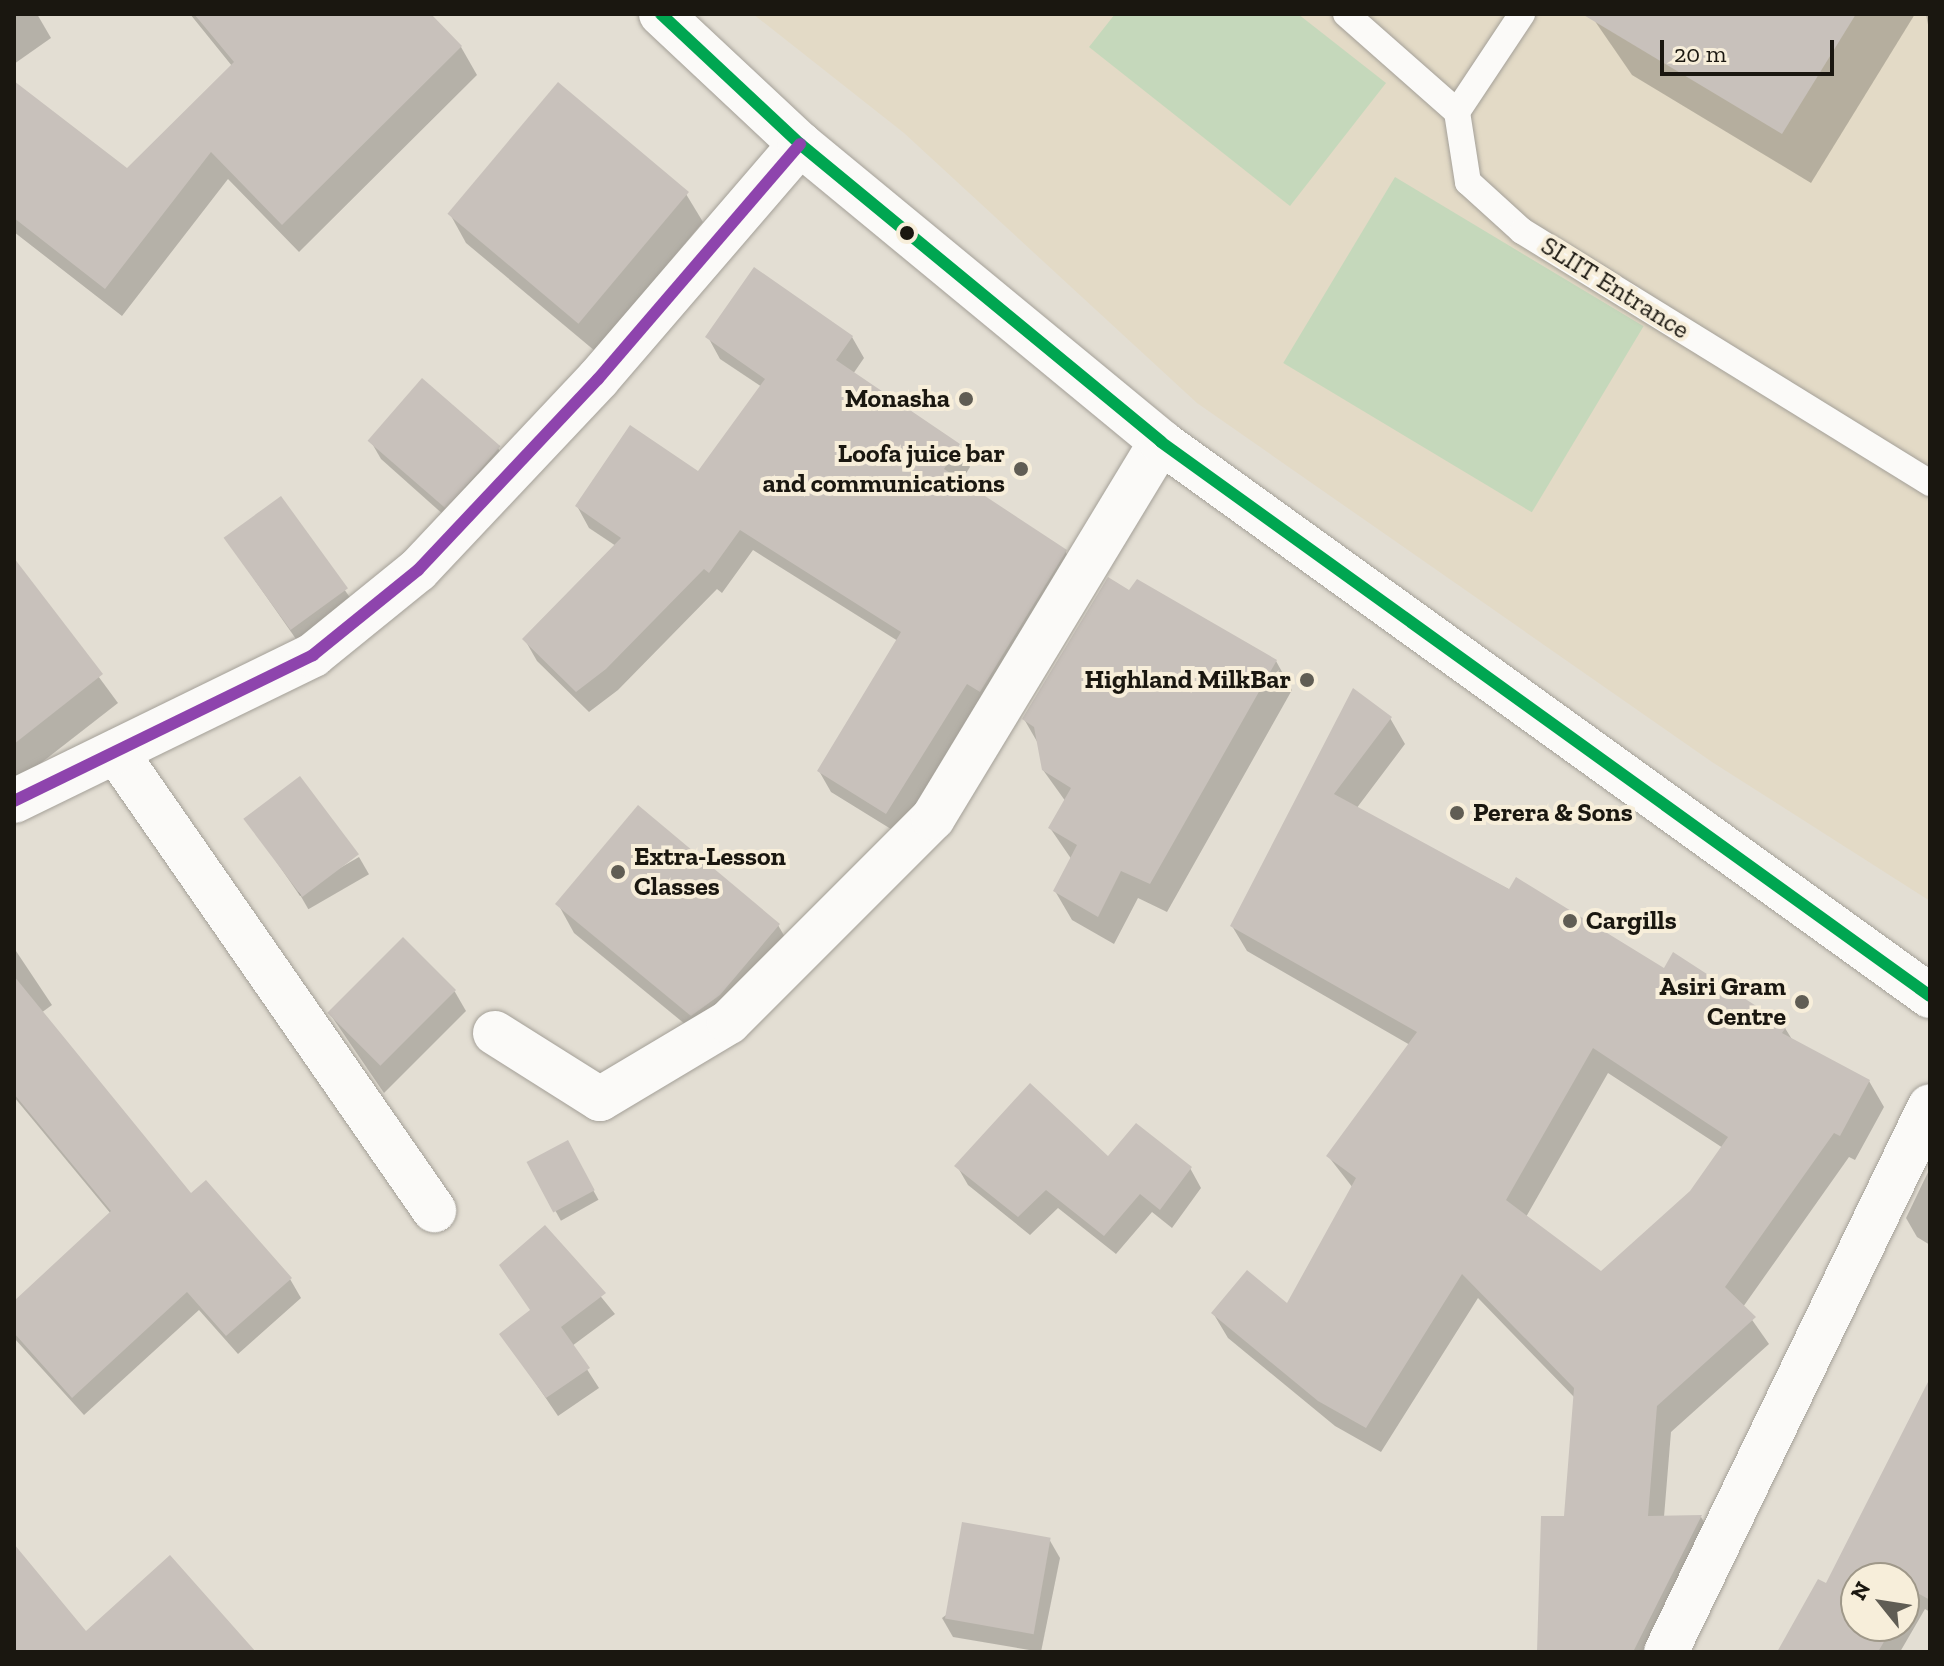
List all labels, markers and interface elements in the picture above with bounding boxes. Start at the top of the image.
scale bar [1664,24,1838,74]
text: 20 m [1674,39,1726,68]
unlabelled marker [899,225,915,241]
street label: SLIIT Entrance [1535,230,1695,346]
place label: Monasha [845,383,950,415]
marker: Monasha [957,390,975,408]
place label: Loofa juice bar and communications [762,438,1005,500]
marker: Loofa juice bar and communications [1012,460,1030,478]
place label: Highland MilkBar [1085,664,1291,696]
marker: Highland MilkBar [1298,671,1316,689]
place label: Perera & Sons [1473,797,1633,829]
marker: Perera & Sons [1448,804,1466,822]
place label: Extra-Lesson Classes [634,841,786,902]
marker: Extra-Lesson Classes [609,863,627,881]
place label: Cargills [1586,905,1677,937]
marker: Cargills [1561,912,1579,930]
place label: Asiri Gram Centre [1659,971,1786,1032]
marker: Asiri Gram Centre [1793,993,1811,1011]
north arrow [1840,1562,1920,1642]
text: N [1845,1577,1876,1605]

